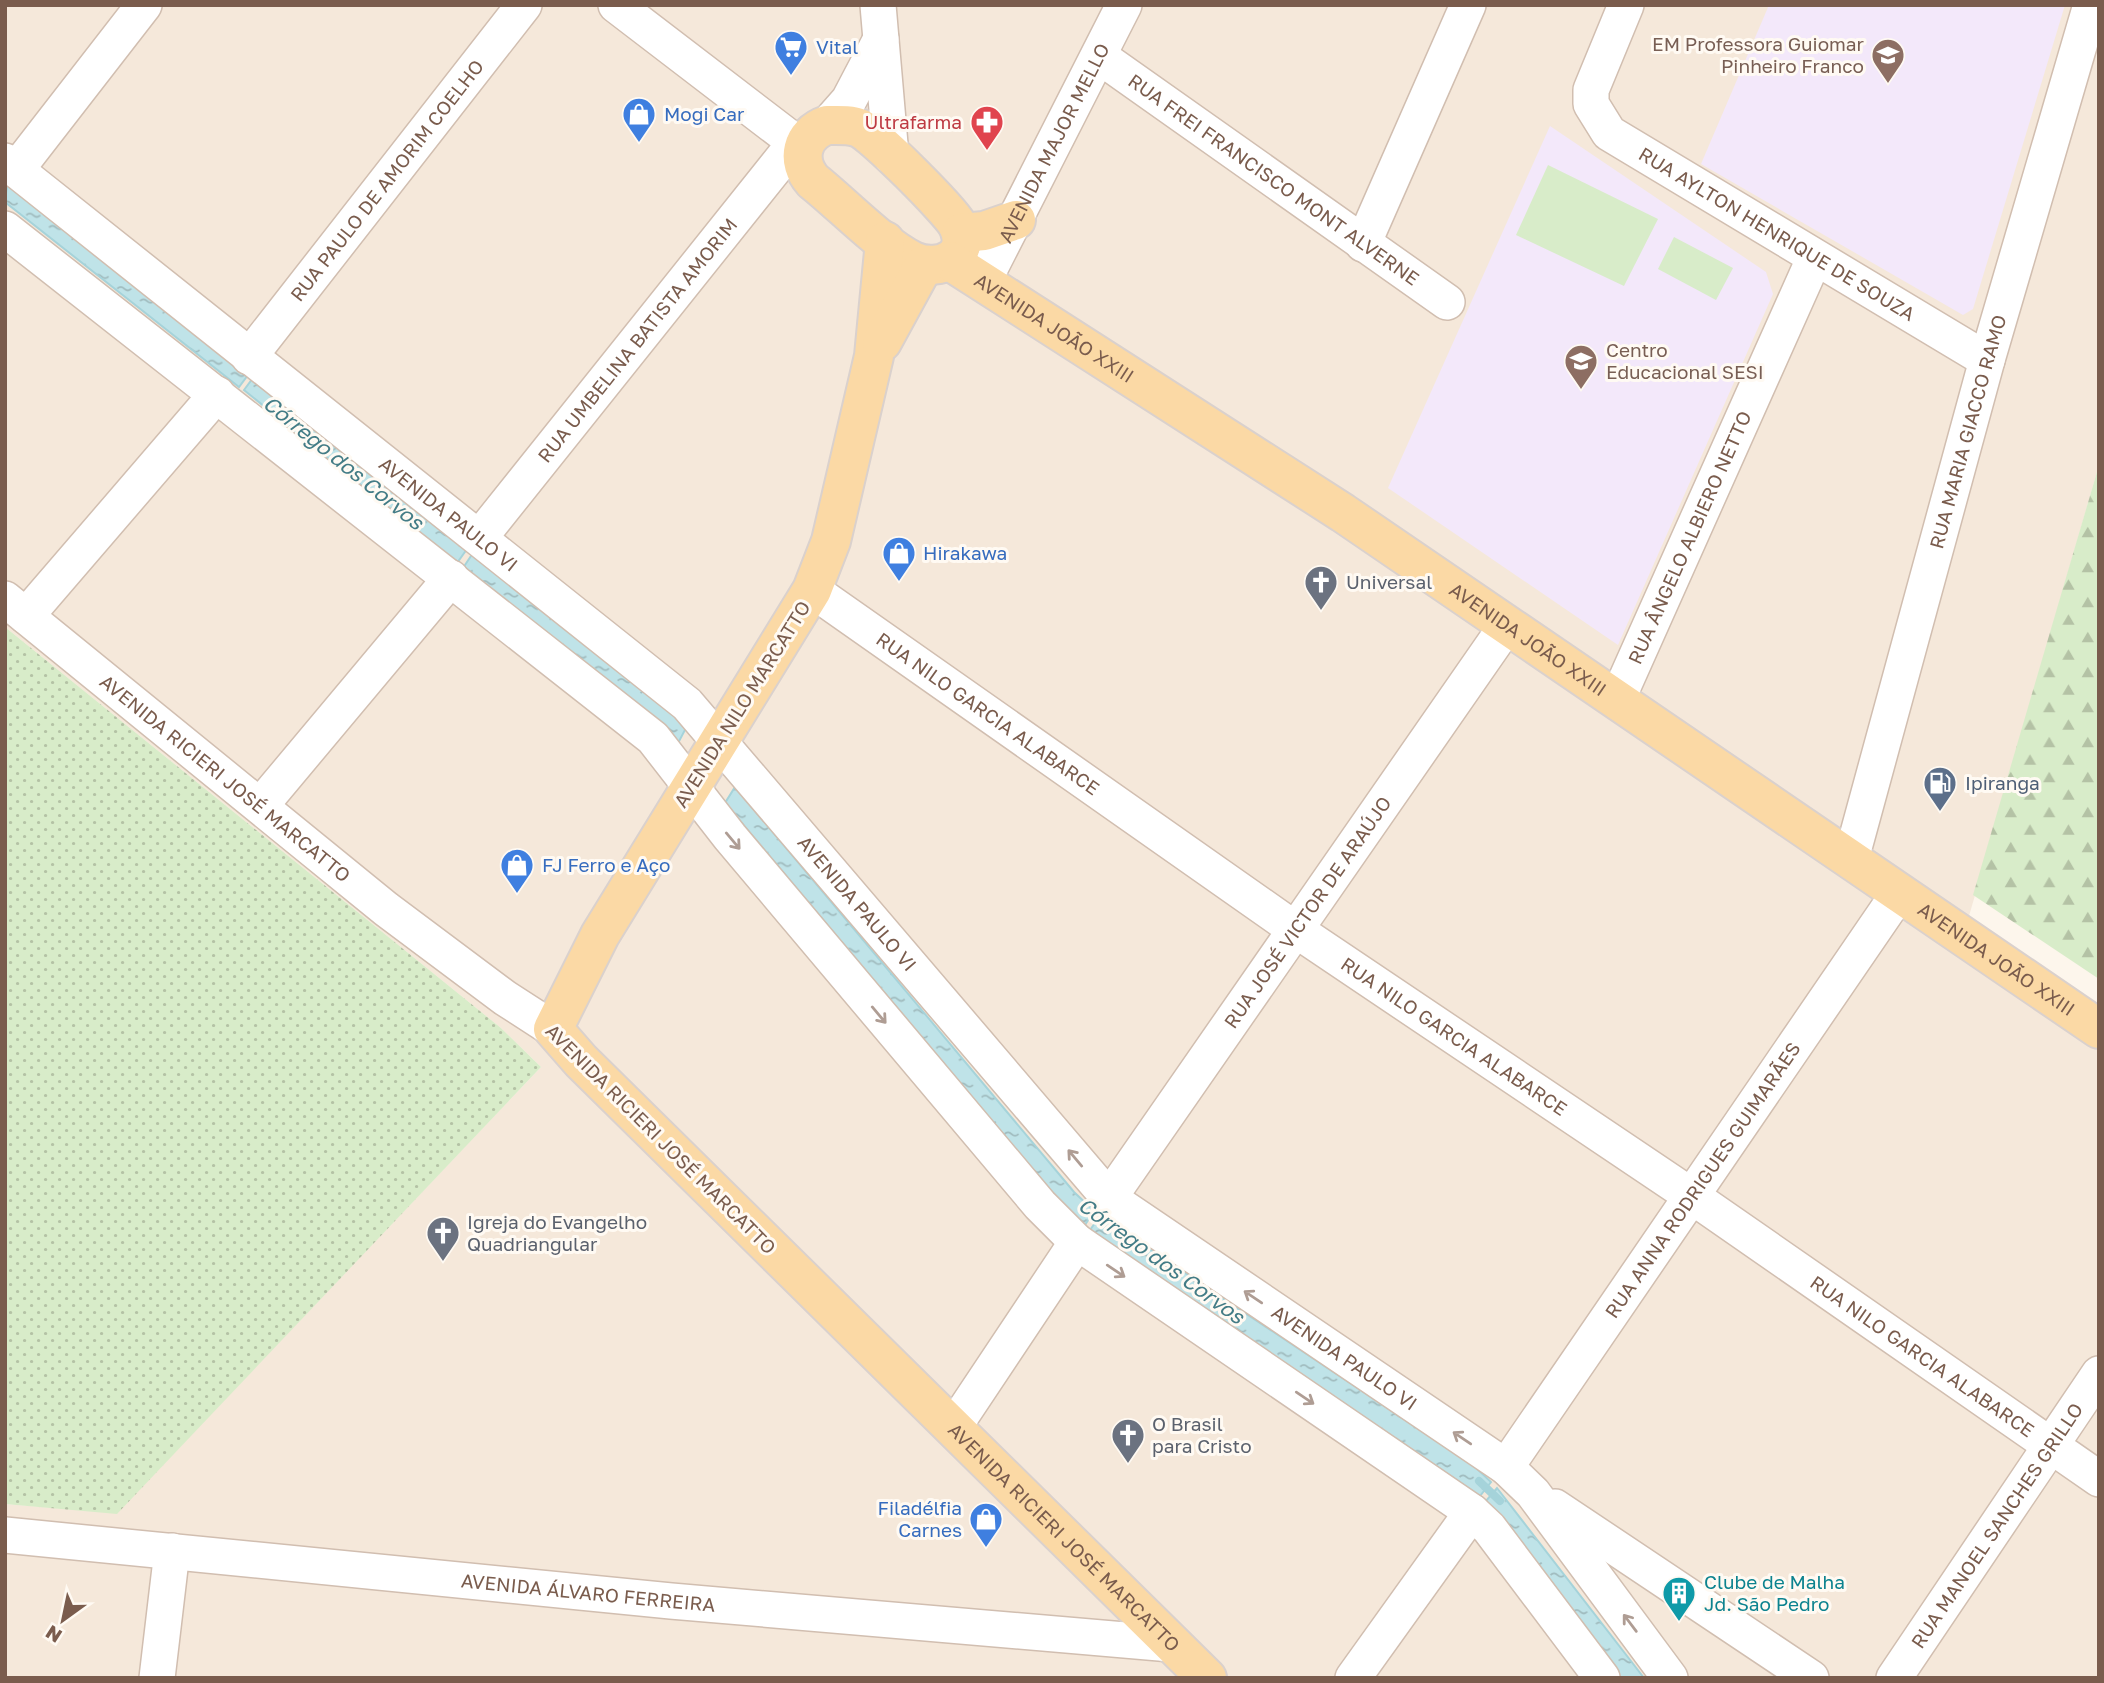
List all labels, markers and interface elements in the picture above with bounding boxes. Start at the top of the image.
supermarket icon: Vital [772,28,810,77]
place label: EM Professora Guiomar Pinheiro Franco [1652,32,1865,77]
place label: Vital [816,35,858,58]
school or university icon: EM Professora Guiomar Pinheiro Franco [1869,36,1907,85]
street label: AVENIDA MAJOR MELLO [993,39,1114,246]
street label: RUA PAULO DE AMORIM COELHO [285,55,488,306]
street label: RUA FREI FRANCISCO MONT ALVERNE [1124,69,1424,290]
shop icon: Mogi Car [620,95,658,144]
place label: Mogi Car [664,102,745,125]
pharmacy icon: Ultrafarma [968,103,1006,152]
place label: Ultrafarma [865,110,962,133]
street label: RUA AYLTON HENRIQUE DE SOUZA [1635,142,1920,325]
street label: RUA UMBELINA BATISTA AMORIM [532,213,742,467]
street label: AVENIDA JOÃO XXIII [971,268,1139,387]
street label: RUA MARIA GIACCO RAMO [1924,312,2011,551]
place label: Centro Educacional SESI [1606,338,1764,383]
school or university icon: Centro Educacional SESI [1562,342,1600,391]
water label: Córrego dos Corvos [258,390,430,535]
street label: RUA ÂNGELO ALBIERO NETTO [1623,407,1756,667]
street label: AVENIDA PAULO VI [375,452,523,576]
shop icon: Hirakawa [880,534,918,583]
place label: Hirakawa [923,541,1007,564]
church icon: Universal [1302,563,1340,612]
place label: Universal [1346,570,1432,593]
street label: AVENIDA JOÃO XXIII [1446,577,1611,701]
street label: AVENIDA NILO MARCATTO [668,596,815,811]
street label: RUA NILO GARCIA ALABARCE [872,627,1104,799]
street label: AVENIDA RICIERI JOSÉ MARCATTO [96,669,355,887]
fuel station icon: Ipiranga [1921,764,1959,813]
place label: Ipiranga [1965,771,2040,794]
street label: RUA JOSÉ VICTOR DE ARAÚJO [1219,792,1396,1032]
street label: AVENIDA PAULO VI [793,831,922,975]
one-way arrow [725,832,741,850]
shop icon: FJ Ferro e Aço [498,846,536,895]
place label: FJ Ferro e Aço [542,853,670,876]
street label: AVENIDA JOÃO XXIII [1914,897,2080,1020]
street label: RUA NILO GARCIA ALABARCE [1337,952,1572,1120]
one-way arrow [871,1006,887,1024]
street label: AVENIDA RICIERI JOSÉ MARCATTO [541,1019,781,1259]
street label: RUA ANNA RODRIGUES GUIMARÃES [1600,1037,1805,1322]
one-way arrow [1067,1149,1083,1167]
water label: Córrego dos Corvos [1074,1191,1250,1330]
place label: Igreja do Evangelho Quadriangular [467,1210,647,1255]
church icon: Igreja do Evangelho Quadriangular [424,1214,462,1263]
one-way arrow [1106,1264,1125,1278]
street label: RUA NILO GARCIA ALABARCE [1806,1270,2039,1441]
one-way arrow [1244,1290,1263,1304]
street label: AVENIDA PAULO VI [1268,1300,1422,1415]
one-way arrow [1295,1391,1314,1405]
street label: RUA MANOEL SANCHES GRILLO [1906,1398,2087,1652]
place label: O Brasil para Cristo [1152,1412,1252,1457]
church icon: O Brasil para Cristo [1109,1416,1147,1465]
street label: AVENIDA RICIERI JOSÉ MARCATTO [944,1418,1185,1656]
one-way arrow [1453,1431,1473,1445]
place label: Filadélfia Carnes [878,1496,962,1541]
shop icon: Filadélfia Carnes [967,1500,1005,1549]
street label: AVENIDA ÁLVARO FERREIRA [460,1568,717,1616]
place label: Clube de Malha Jd. São Pedro [1704,1570,1845,1615]
building icon: Clube de Malha Jd. São Pedro [1660,1574,1698,1623]
north arrow [28,1585,98,1655]
one-way arrow [1622,1614,1637,1633]
text: N [41,1621,66,1648]

